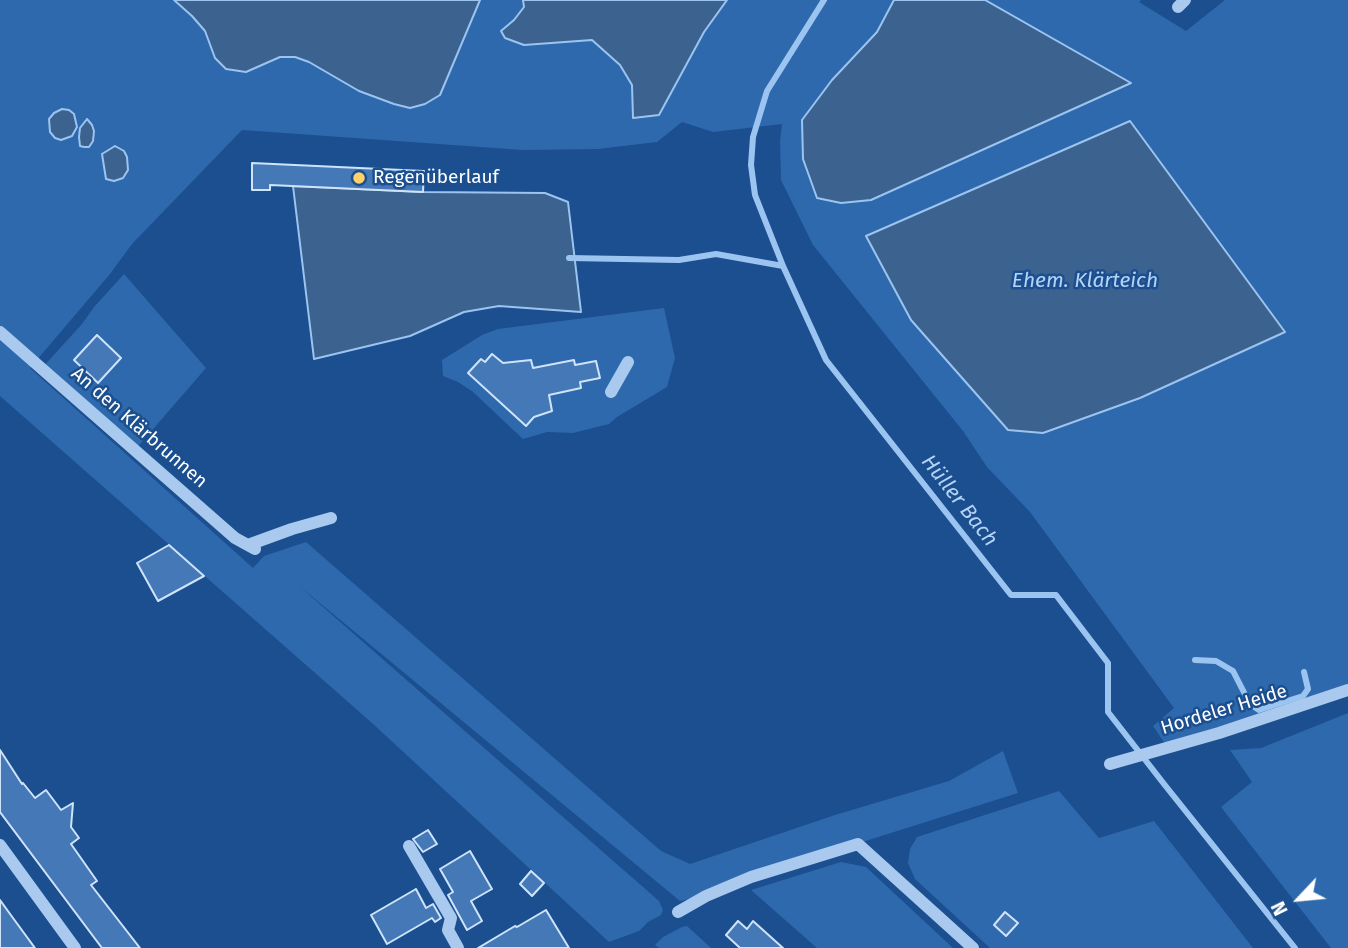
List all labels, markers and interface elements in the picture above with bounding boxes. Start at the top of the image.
place label: Regenüberlauf [373,167,499,189]
marker: Regenüberlauf [351,170,367,186]
water label: Ehem. Klärteich [1012,268,1158,294]
street label: An den Klärbrunnen [66,363,212,493]
water label: Hüller Bach [915,450,1003,552]
street label: Hordeler Heide [1158,680,1290,740]
north arrow [1264,864,1334,934]
text: N [1267,898,1293,919]

